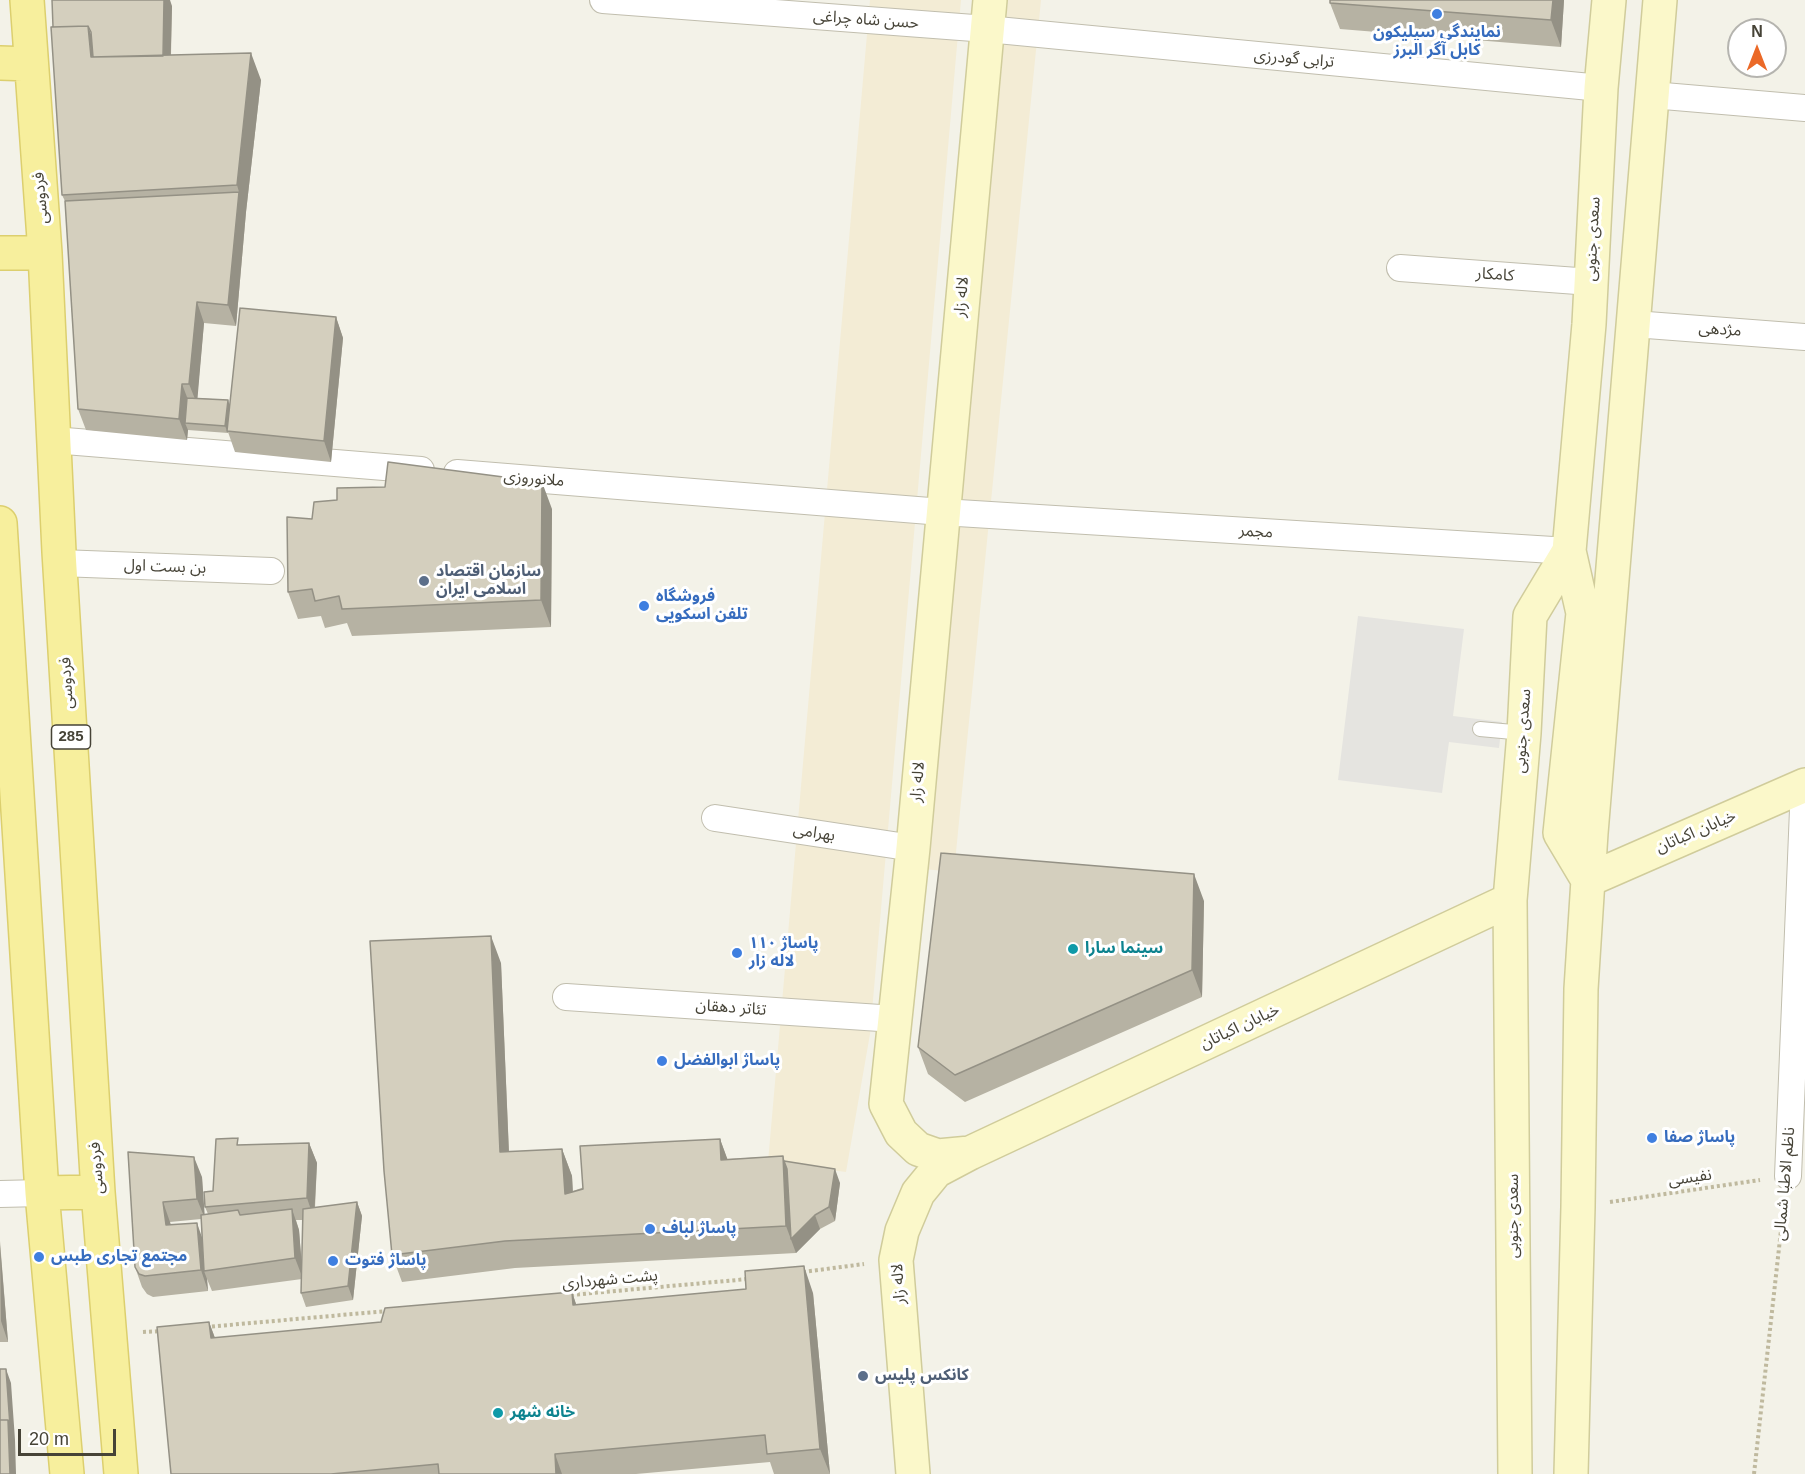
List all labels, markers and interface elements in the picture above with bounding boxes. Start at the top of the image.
street label: حسن شاه چراغی [812,7,920,33]
marker: نمایندگی سیلیکون کابل آگر البرز [1430,7,1444,21]
north arrow [1727,18,1787,78]
place label: نمایندگی سیلیکون کابل آگر البرز [1373,23,1501,61]
text: N [1751,23,1763,40]
street label: ترابی گودرزی [1253,46,1335,72]
street label: فردوسی [29,171,53,225]
street label: سعدی جنوبی [1581,196,1605,282]
street label: کامکار [1475,264,1515,286]
street label: لاله زار [951,276,973,318]
street label: مژدهی [1698,319,1742,341]
street label: ملانوروزی [503,467,565,491]
street label: مجمر [1238,521,1274,543]
street label: بن بست اول [124,556,206,578]
place label: سازمان اقتصاد اسلامی ایران [436,562,541,600]
marker: سازمان اقتصاد اسلامی ایران [417,574,431,588]
place label: فروشگاه تلفن اسکویی [656,587,748,625]
marker: فروشگاه تلفن اسکویی [637,599,651,613]
street label: فردوسی [56,656,78,710]
street label: سعدی جنوبی [1510,688,1536,774]
road number: 285 [52,725,90,749]
street label: لاله زار [907,761,929,803]
street label: خیابان اکباتان [1653,806,1739,858]
street label: بهرامی [792,820,836,846]
place label: پاساژ ۱۱۰ لاله زار [749,934,819,972]
place label: سینما سارا [1085,939,1163,959]
marker: سینما سارا [1066,942,1080,956]
marker: پاساژ ۱۱۰ لاله زار [730,946,744,960]
street label: تئاتر دهقان [695,996,767,1020]
street label: خیابان اکباتان [1197,1000,1283,1054]
place label: پاساژ ابوالفضل [674,1051,780,1071]
marker: پاساژ ابوالفضل [655,1054,669,1068]
street label: ناظم الاطبا شمالی [1770,1126,1800,1242]
place label: پاساژ صفا [1664,1128,1735,1148]
marker: پاساژ صفا [1645,1131,1659,1145]
street label: فردوسی [86,1141,108,1195]
street label: نفیسی [1667,1165,1713,1191]
street label: سعدی جنوبی [1504,1174,1524,1258]
place label: پاساژ لباف [662,1219,736,1239]
marker: پاساژ لباف [643,1222,657,1236]
place label: مجتمع تجاری طبس [51,1247,187,1267]
marker: مجتمع تجاری طبس [32,1250,46,1264]
place label: پاساژ فتوت [345,1251,427,1271]
marker: پاساژ فتوت [326,1254,340,1268]
street label: لاله زار [888,1263,910,1305]
street label: پشت شهرداری [561,1266,659,1294]
place label: کانکس پلیس [875,1366,969,1386]
marker: کانکس پلیس [856,1369,870,1383]
place label: خانه شهر [510,1403,575,1423]
marker: خانه شهر [491,1406,505,1420]
scale bar [21,1417,118,1455]
text: 20 m [29,1429,69,1449]

